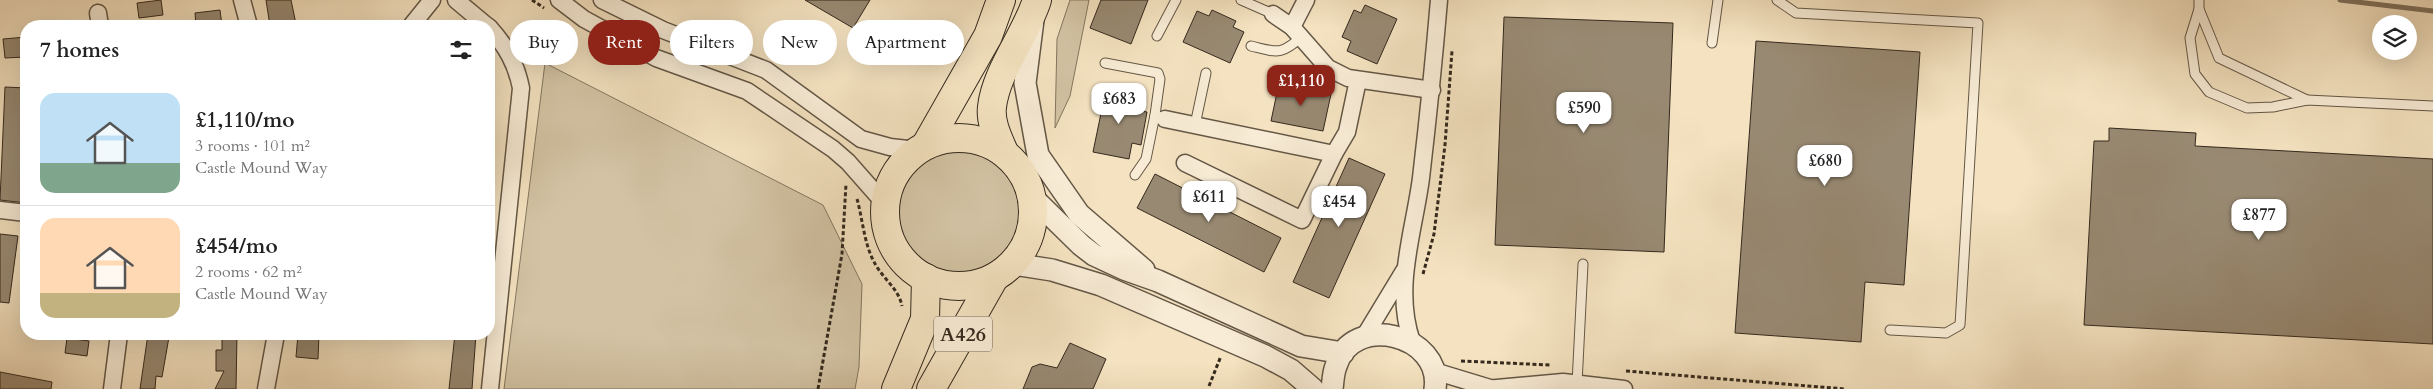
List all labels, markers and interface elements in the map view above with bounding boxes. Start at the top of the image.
map controls [2372,15,2417,60]
button: layers [2372,15,2417,60]
chip: Buy [510,20,578,65]
chip: Rent [588,20,660,65]
chip: Filters [670,20,753,65]
chip: New [763,20,837,65]
chip: Apartment [847,20,964,65]
text: 7 homes [40,36,119,65]
icon: filters [447,36,475,64]
pin: £1,110 [1260,64,1342,107]
text: £1,110 [1278,70,1324,92]
pin: £683 [1089,82,1149,125]
text: £683 [1102,88,1136,110]
pin: £590 [1554,92,1614,134]
text: £590 [1567,97,1601,119]
text: £1,110/mo [195,106,295,135]
icon: home [80,113,140,173]
text: 3 rooms · 101 m² [195,135,310,157]
pin: £680 [1795,144,1855,187]
text: £680 [1808,150,1842,172]
text: Castle Mound Way [195,157,328,179]
pin: £611 [1179,180,1239,223]
text: £611 [1192,186,1226,208]
pin: £454 [1309,186,1369,228]
text: £454 [1322,191,1356,213]
pin: £877 [2229,198,2289,241]
text: £877 [2242,204,2276,226]
text: £454/mo [195,232,278,261]
icon: home [80,238,140,298]
text: 2 rooms · 62 m² [195,261,302,283]
text: Castle Mound Way [195,283,328,305]
road number: A426 [934,316,992,352]

